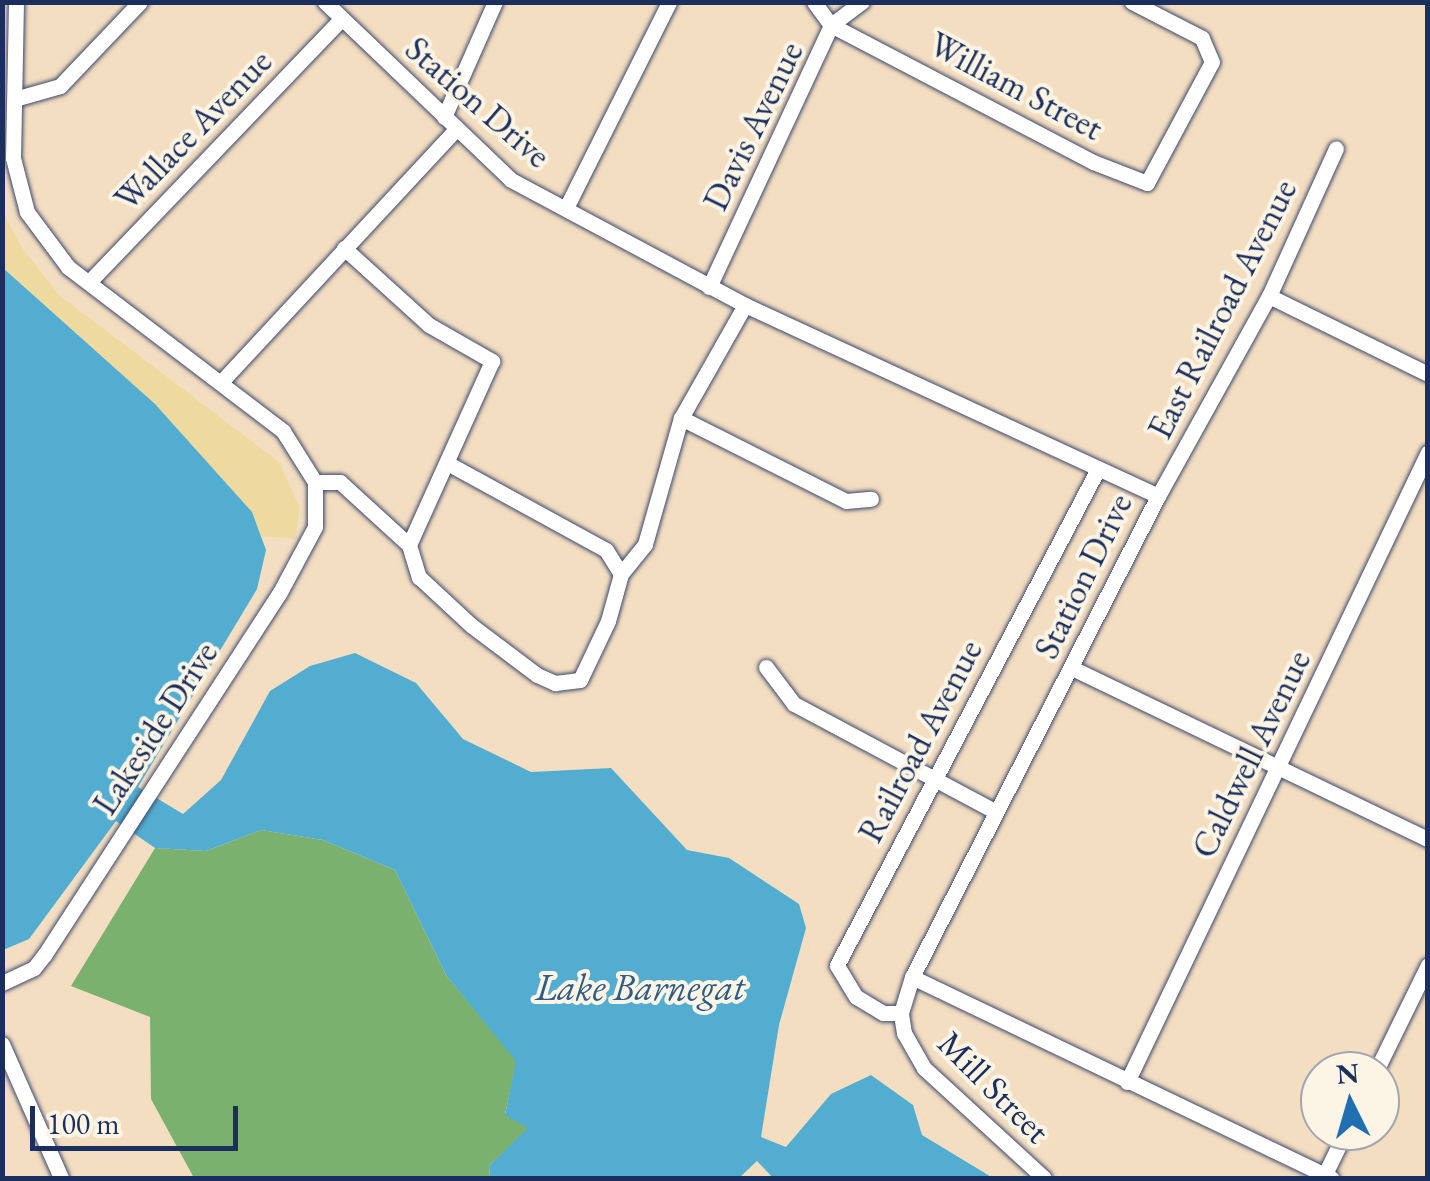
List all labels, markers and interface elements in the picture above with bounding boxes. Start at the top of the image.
street label: William Street [922,23,1110,149]
street label: Station Drive [397,28,559,176]
street label: Davis Avenue [694,35,812,217]
street label: Wallace Avenue [106,41,280,219]
street label: East Railroad Avenue [1138,172,1306,446]
street label: Station Drive [1025,487,1141,665]
street label: Railroad Avenue [849,633,991,849]
street label: Lakeside Drive [84,634,226,822]
street label: Caldwell Avenue [1183,643,1319,865]
water label: Lake Barnegat [535,964,745,1010]
street label: Mill Street [929,1022,1059,1152]
north arrow [1300,1051,1400,1151]
text: N [1335,1054,1360,1092]
scale bar [35,1086,242,1148]
text: 100 m [47,1104,120,1143]

